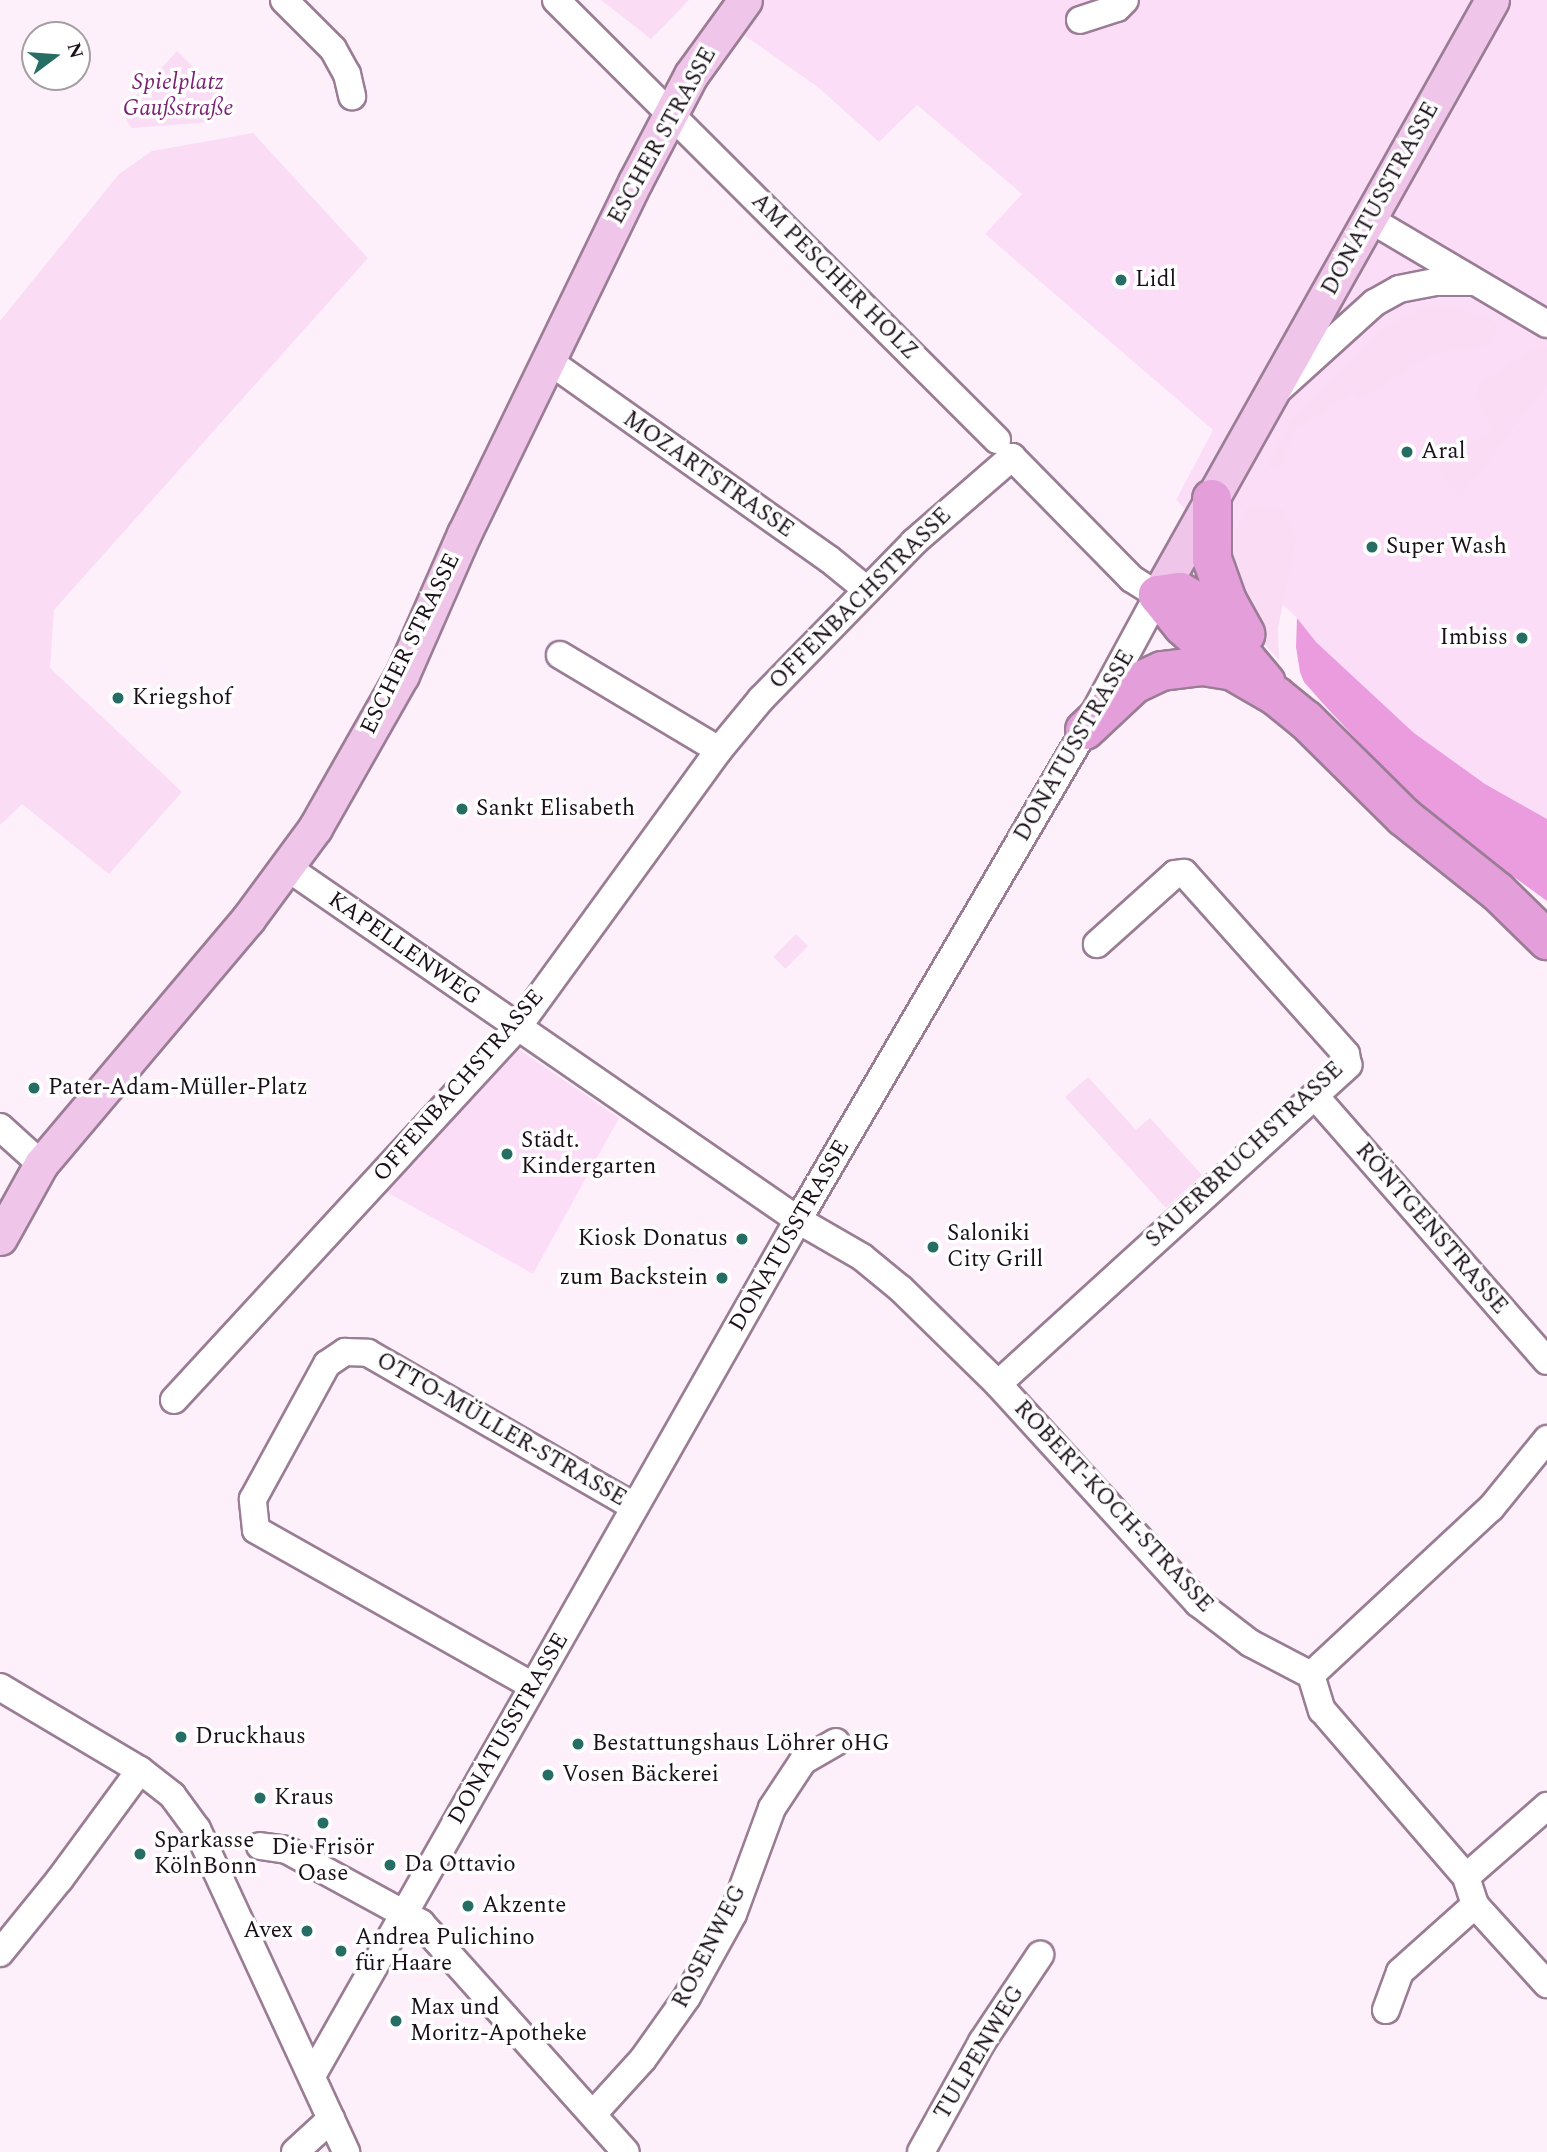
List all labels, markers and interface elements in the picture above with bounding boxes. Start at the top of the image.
north arrow [21,21,91,91]
text: N [59,39,91,62]
street label: ESCHER STRASSE [603,43,723,229]
park label: Spielplatz Gaußstraße [123,69,233,123]
street label: DONATUSSTRASSE [1316,98,1446,300]
street label: AM PESCHER HOLZ [745,188,923,366]
place label: Lidl [1135,266,1176,294]
marker: Lidl [1113,272,1129,288]
street label: MOZARTSTRASSE [617,406,799,544]
place label: Aral [1421,438,1466,466]
marker: Aral [1399,444,1415,460]
street label: OFFENBACHSTRASSE [764,502,958,696]
place label: Super Wash [1386,533,1507,561]
marker: Super Wash [1364,539,1380,555]
street label: ESCHER STRASSE [355,549,467,739]
place label: Imbiss [1440,624,1508,652]
marker: Imbiss [1514,630,1530,646]
street label: DONATUSSTRASSE [1009,645,1141,847]
place label: Kriegshof [132,684,232,712]
marker: Kriegshof [110,690,126,706]
place label: Sankt Elisabeth [476,795,635,823]
marker: Sankt Elisabeth [454,801,470,817]
street label: KAPELLENWEG [322,886,486,1012]
street label: OFFENBACHSTRASSE [368,984,550,1188]
street label: SAUERBRUCHSTRASSE [1140,1056,1350,1254]
place label: Pater-Adam-Müller-Platz [48,1074,308,1102]
marker: Pater-Adam-Müller-Platz [26,1080,42,1096]
place label: Städt. Kindergarten [521,1127,656,1181]
street label: DONATUSSTRASSE [724,1135,856,1337]
street label: RÖNTGENSTRASSE [1349,1138,1513,1320]
marker: Städt. Kindergarten [499,1146,515,1162]
place label: Saloniki City Grill [947,1220,1043,1274]
place label: Kiosk Donatus [578,1225,728,1253]
marker: Kiosk Donatus [734,1231,750,1247]
marker: Saloniki City Grill [925,1239,941,1255]
place label: zum Backstein [559,1264,708,1292]
marker: zum Backstein [714,1270,730,1286]
street label: OTTO-MÜLLER-STRASSE [371,1347,631,1513]
street label: ROBERT-KOCH-STRASSE [1007,1395,1219,1619]
street label: DONATUSSTRASSE [443,1628,575,1830]
place label: Druckhaus [195,1723,306,1751]
marker: Druckhaus [173,1729,189,1745]
place label: Bestattungshaus Löhrer oHG [592,1730,890,1758]
marker: Bestattungshaus Löhrer oHG [570,1736,586,1752]
place label: Vosen Bäckerei [562,1761,719,1789]
marker: Vosen Bäckerei [540,1767,556,1783]
place label: Kraus [274,1784,334,1812]
marker: Kraus [252,1790,268,1806]
marker: Die Frisör Oase [315,1815,331,1831]
place label: Sparkasse KölnBonn [154,1827,257,1881]
place label: Die Frisör Oase [271,1834,375,1888]
marker: Sparkasse KölnBonn [132,1846,148,1862]
place label: Da Ottavio [404,1851,516,1879]
marker: Da Ottavio [382,1857,398,1873]
street label: ROSENWEG [667,1881,753,2013]
place label: Akzente [482,1892,566,1920]
marker: Akzente [460,1898,476,1914]
place label: Avex [243,1917,293,1945]
marker: Avex [299,1923,315,1939]
place label: Andrea Pulichino für Haare [355,1924,535,1978]
marker: Andrea Pulichino für Haare [333,1943,349,1959]
street label: TULPENWEG [929,1981,1031,2125]
place label: Max und Moritz-Apotheke [410,1994,587,2048]
marker: Max und Moritz-Apotheke [388,2013,404,2029]

